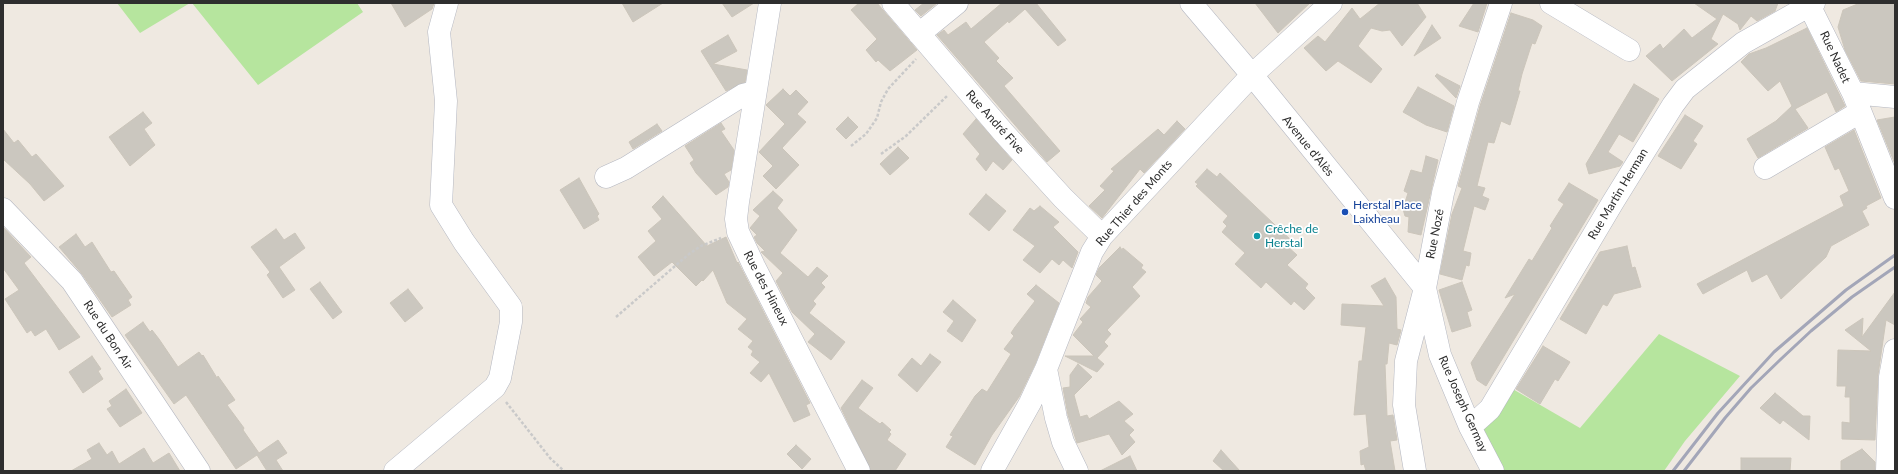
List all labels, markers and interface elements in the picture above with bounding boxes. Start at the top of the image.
street label: Rue Nadet [1817,29,1853,85]
street label: Rue André Five [963,87,1027,157]
street label: Avenue d'Alès [1279,113,1337,179]
street label: Rue Martin Herman [1585,146,1651,242]
street label: Rue Thier des Monts [1093,157,1175,249]
place label: Herstal Place Laixheau [1353,198,1422,226]
marker: Herstal Place Laixheau [1340,207,1350,217]
street label: Rue Nozé [1423,208,1447,260]
place label: Crêche de Herstal [1265,222,1318,250]
marker: Crêche de Herstal [1252,231,1262,241]
street label: Rue des Hineux [740,248,792,328]
street label: Rue du Bon Air [80,298,136,372]
street label: Rue Joseph Germay [1435,353,1491,455]

